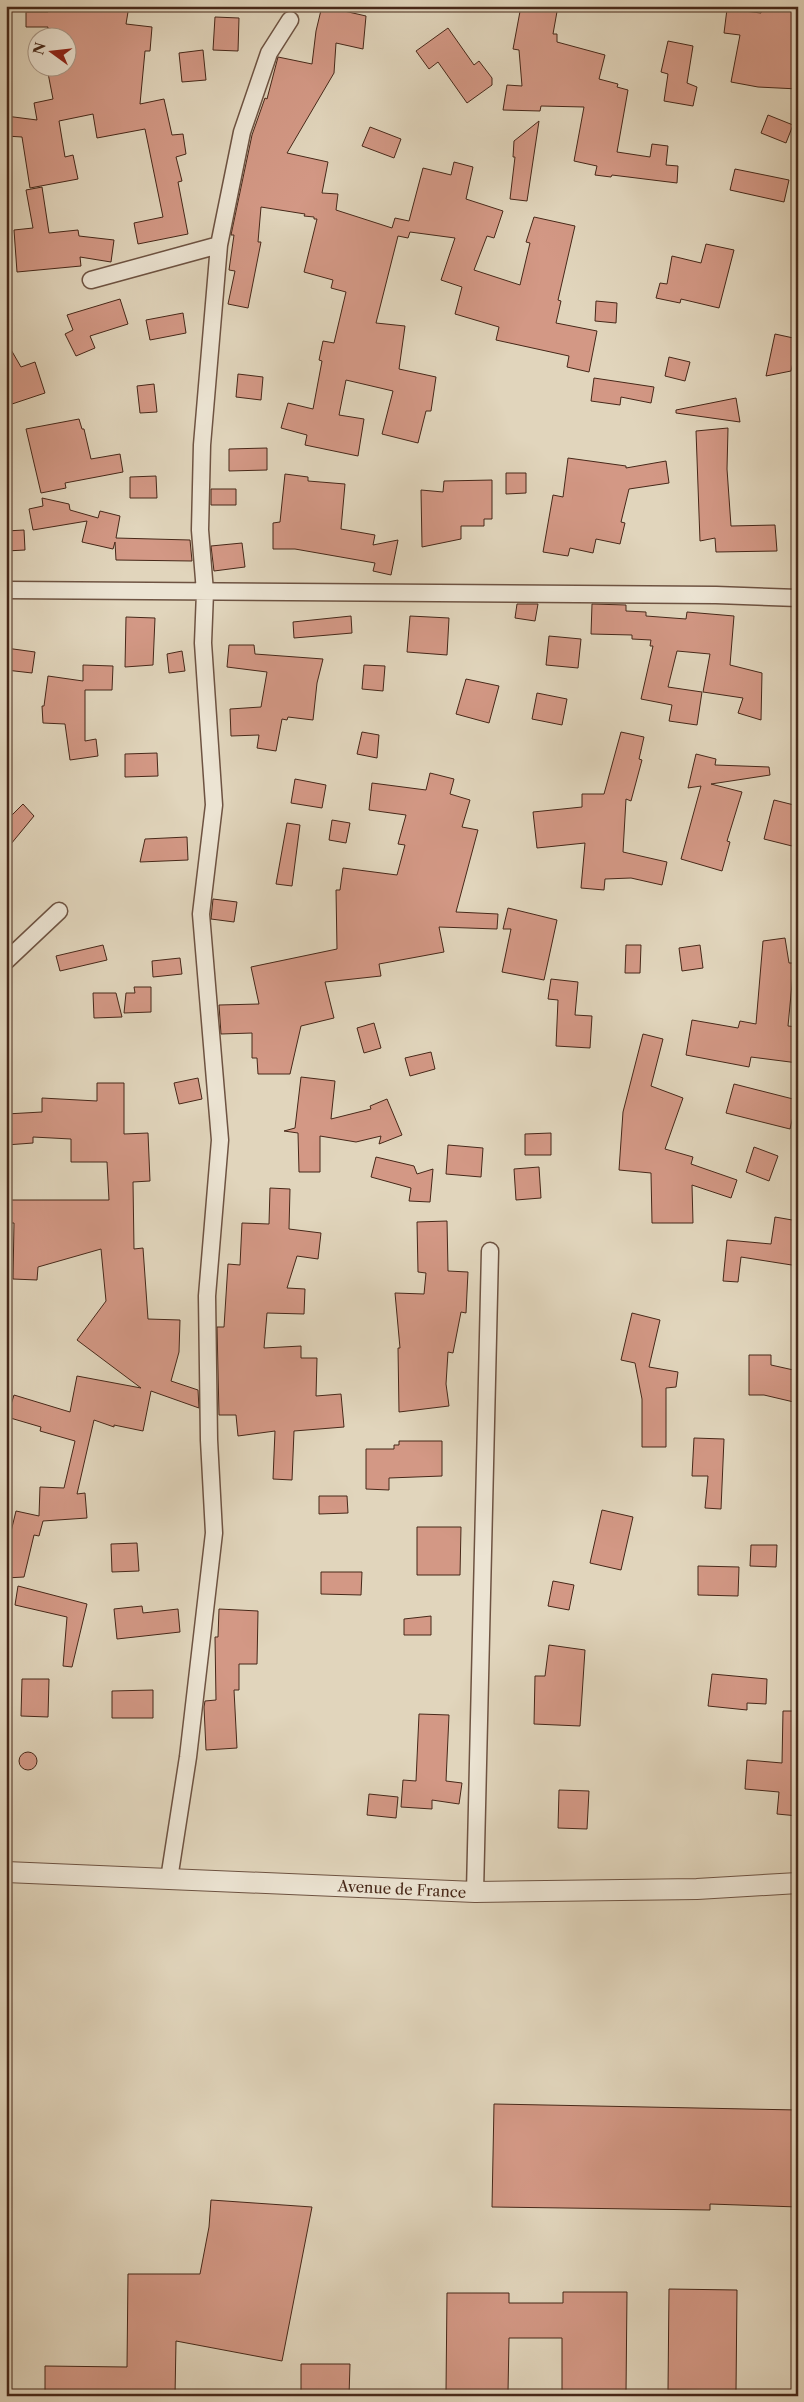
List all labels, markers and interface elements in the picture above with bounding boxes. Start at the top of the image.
north arrow [28,28,78,78]
text: N [29,40,50,57]
street label: Avenue de France [336,1876,467,1902]

